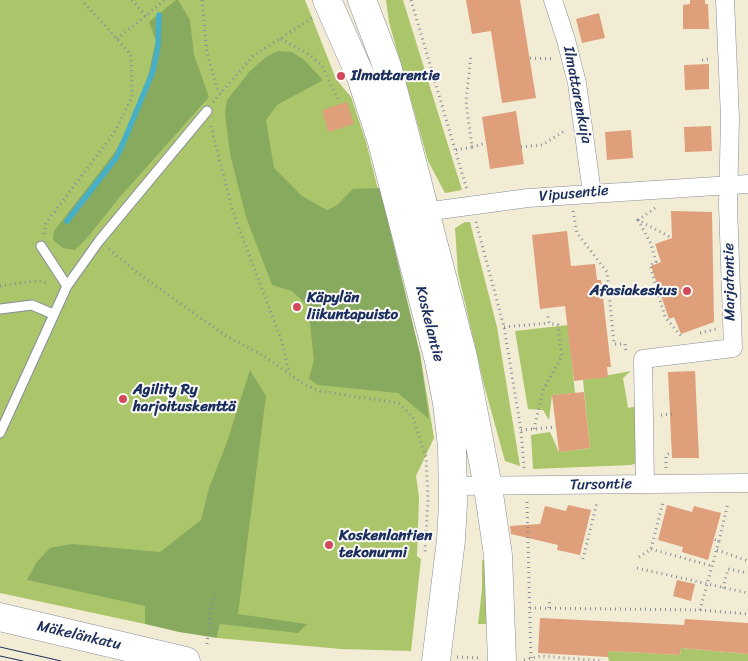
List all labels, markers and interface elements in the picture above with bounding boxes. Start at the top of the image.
street label: Ilmattarenkuja [559,45,595,145]
place label: Ilmattarentie [351,67,440,85]
marker: Ilmattarentie [335,70,347,82]
street label: Vipusentie [539,182,609,206]
street label: Marjatantie [720,243,740,321]
place label: Afasiakeskus [590,282,677,300]
street label: Koskelantie [411,284,447,364]
marker: Afasiakeskus [681,285,693,297]
place label: Käpylän liikuntapuisto [307,289,398,324]
marker: Käpylän liikuntapuisto [291,301,303,313]
place label: Agility Ry harjoituskenttä [133,381,236,416]
marker: Agility Ry harjoituskenttä [117,393,129,405]
street label: Tursontie [570,475,632,495]
place label: Koskenlantien tekonurmi [339,527,432,562]
marker: Koskenlantien tekonurmi [323,539,335,551]
street label: Mäkelänkatu [35,618,123,654]

